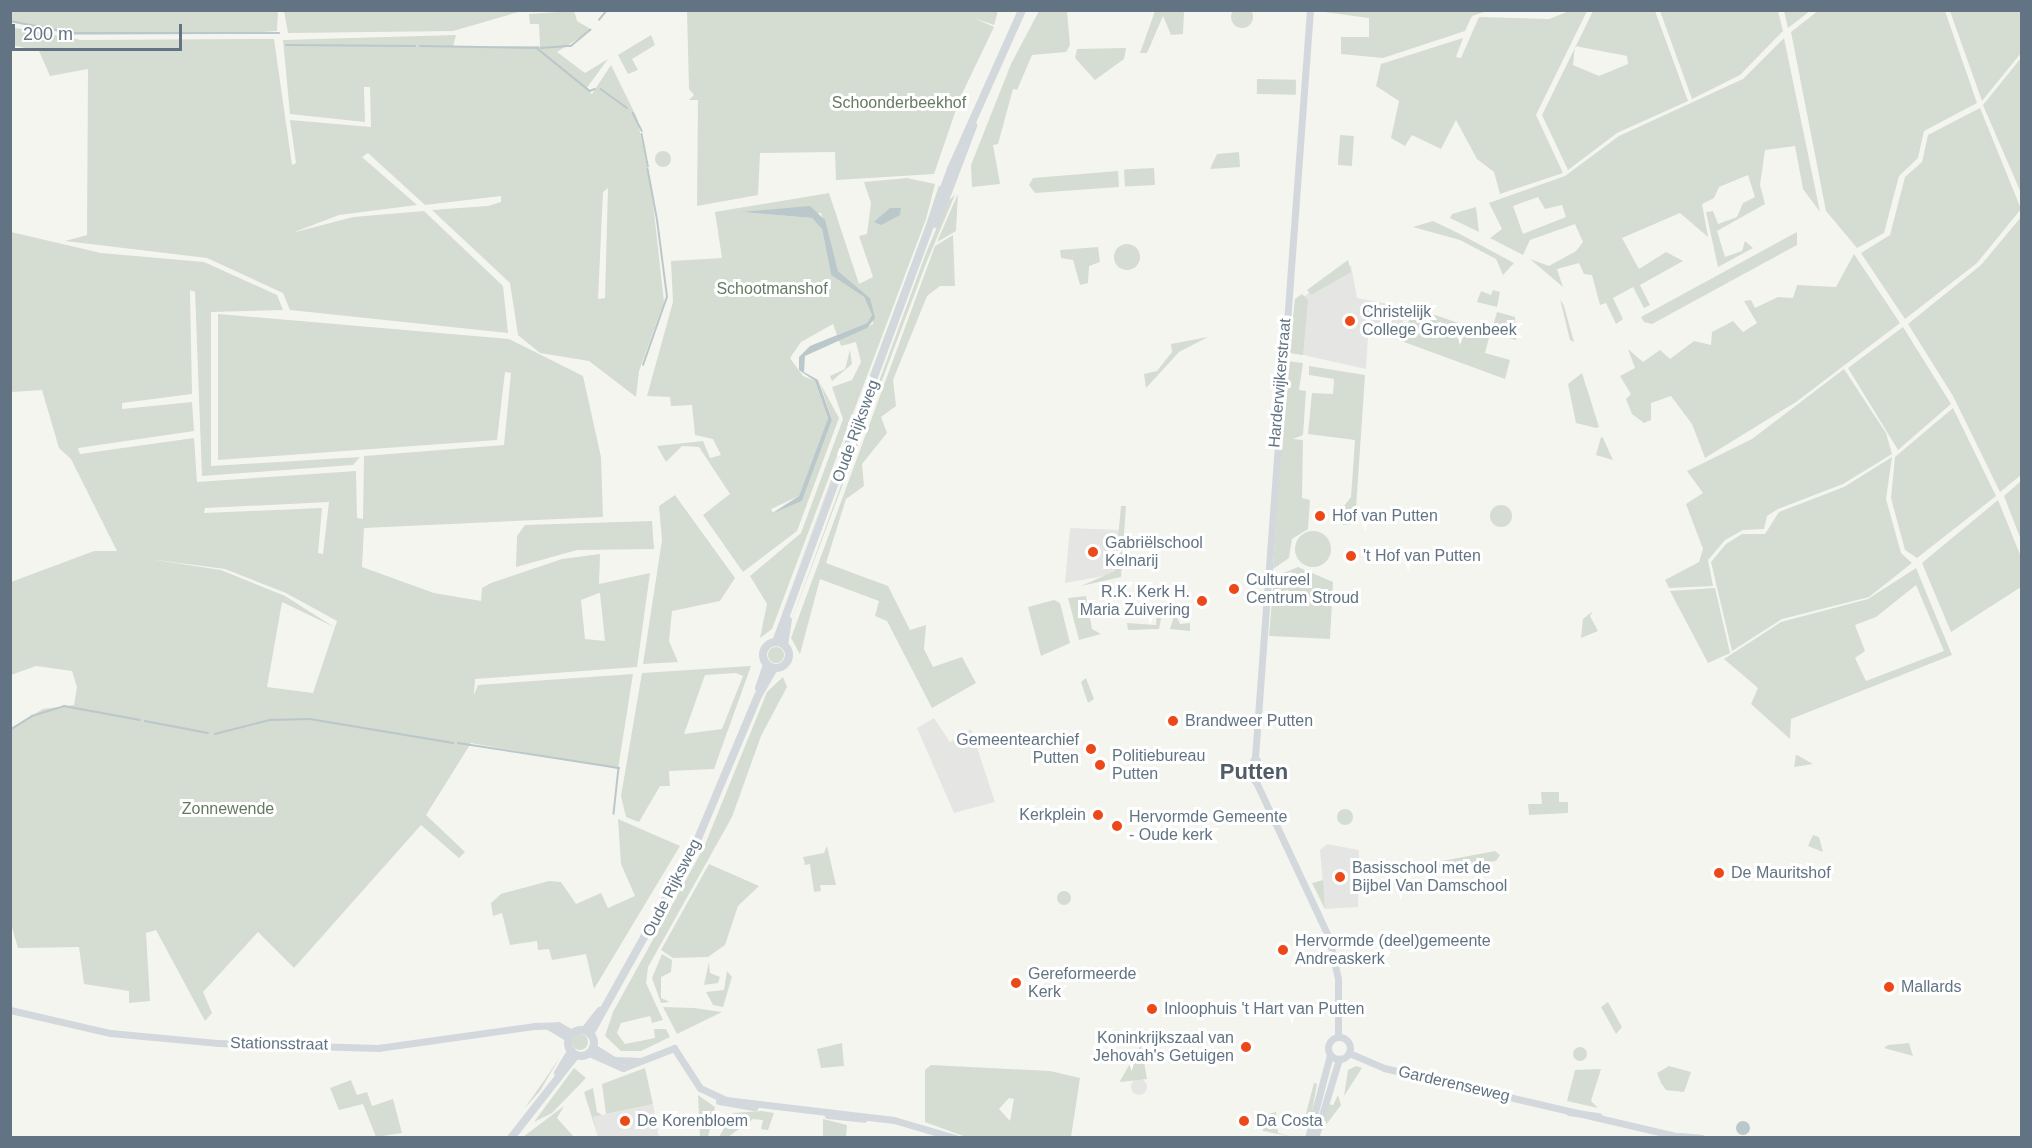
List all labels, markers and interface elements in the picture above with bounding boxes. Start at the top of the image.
scale bar [15,12,184,50]
text: 200 m [23,24,73,44]
park label: Schoonderbeekhof [832,93,966,113]
park label: Schootmanshof [716,279,828,299]
place label: Christelijk College Groevenbeek [1362,302,1517,340]
marker: Christelijk College Groevenbeek [1343,314,1357,328]
street label: Harderwijkerstraat [1265,318,1295,448]
street label: Oude Rijksweg [829,377,883,485]
place label: Hof van Putten [1332,506,1438,526]
marker: Hof van Putten [1313,509,1327,523]
place label: Gabriëlschool Kelnarij [1105,533,1203,571]
marker: Gabriëlschool Kelnarij [1086,545,1100,559]
place label: 't Hof van Putten [1363,546,1481,566]
marker: 't Hof van Putten [1344,549,1358,563]
place label: Cultureel Centrum Stroud [1246,570,1359,608]
place label: R.K. Kerk H. Maria Zuivering [1080,582,1190,620]
marker: Cultureel Centrum Stroud [1227,582,1241,596]
marker: R.K. Kerk H. Maria Zuivering [1195,594,1209,608]
place label: Brandweer Putten [1185,711,1313,731]
marker: Brandweer Putten [1166,714,1180,728]
place label: Gemeentearchief Putten [956,730,1079,768]
marker: Gemeentearchief Putten [1084,742,1098,756]
place label: Politiebureau Putten [1112,746,1205,784]
marker: Politiebureau Putten [1093,758,1107,772]
district label: Putten [1220,759,1288,785]
park label: Zonnewende [182,799,274,819]
place label: Kerkplein [1019,805,1086,825]
place label: Hervormde Gemeente - Oude kerk [1129,807,1287,845]
marker: Kerkplein [1091,808,1105,822]
marker: Hervormde Gemeente - Oude kerk [1110,819,1124,833]
street label: Oude Rijksweg [639,836,705,940]
place label: Basisschool met de Bijbel Van Damschool [1352,858,1507,896]
place label: De Mauritshof [1731,863,1831,883]
marker: De Mauritshof [1712,866,1726,880]
marker: Basisschool met de Bijbel Van Damschool [1333,870,1347,884]
place label: Hervormde (deel)gemeente Andreaskerk [1295,931,1491,969]
marker: Hervormde (deel)gemeente Andreaskerk [1276,943,1290,957]
place label: Gereformeerde Kerk [1028,964,1136,1002]
marker: Gereformeerde Kerk [1009,976,1023,990]
place label: Mallards [1901,977,1961,997]
marker: Mallards [1882,980,1896,994]
place label: Inloophuis 't Hart van Putten [1164,999,1365,1019]
marker: Inloophuis 't Hart van Putten [1145,1002,1159,1016]
place label: Koninkrijkszaal van Jehovah's Getuigen [1093,1028,1234,1066]
street label: Stationsstraat [230,1034,328,1054]
marker: Koninkrijkszaal van Jehovah's Getuigen [1239,1040,1253,1054]
street label: Garderenseweg [1396,1062,1512,1106]
place label: De Korenbloem [637,1111,748,1131]
place label: Da Costa [1256,1111,1323,1131]
marker: De Korenbloem [618,1114,632,1128]
marker: Da Costa [1237,1114,1251,1128]

